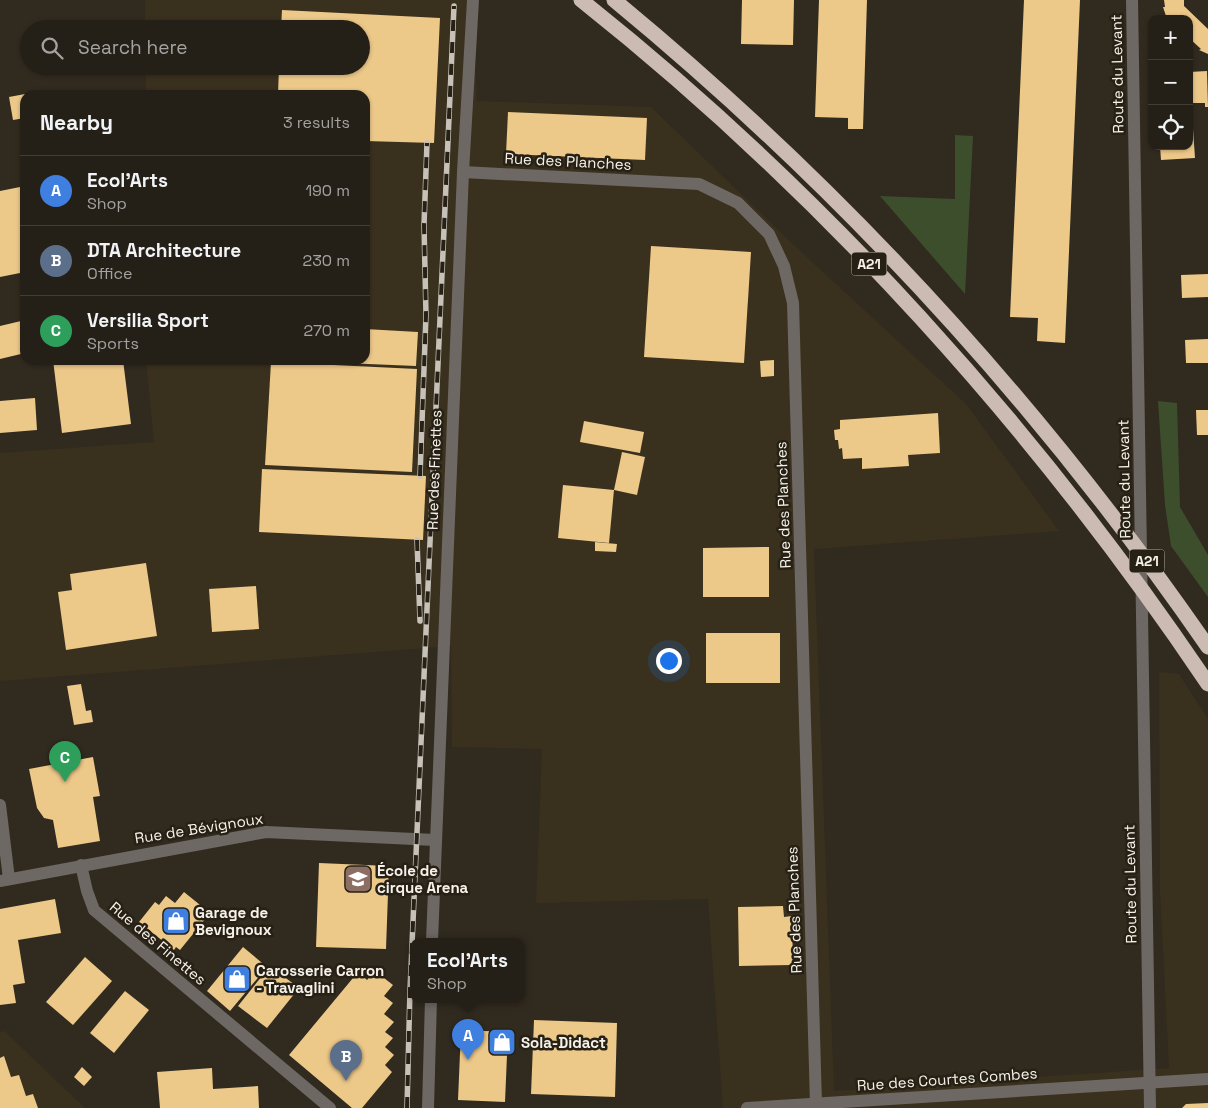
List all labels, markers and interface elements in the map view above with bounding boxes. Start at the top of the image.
street label: Route du Levant [1106,14,1128,134]
map controls [1148,15,1193,150]
button: + [1148,15,1193,60]
search box [20,20,370,75]
icon: search [38,34,66,62]
text: Search here [78,35,188,60]
button: − [1148,60,1193,105]
button: locate [1148,105,1193,150]
text: Nearby [40,109,113,136]
text: 3 results [283,112,350,133]
street label: Rue des Planches [504,148,632,174]
text: Ecol'Arts [87,168,168,193]
text: A [51,180,61,201]
text: 190 m [305,180,350,201]
text: Shop [87,193,127,214]
text: DTA Architecture [87,238,241,263]
text: B [51,250,61,271]
text: 230 m [303,250,350,271]
road number: A21 [852,252,886,276]
text: Office [87,263,133,284]
text: Versilia Sport [87,308,209,333]
text: C [51,320,61,341]
text: 270 m [303,320,350,341]
text: Sports [87,333,139,354]
street label: Rue des Finettes [422,410,446,530]
street label: Route du Levant [1113,419,1135,539]
street label: Rue des Planches [771,441,795,569]
road number: A21 [1130,550,1164,572]
your location [656,648,682,674]
pin: C [49,741,81,782]
street label: Rue de Bévignoux [133,808,265,848]
street label: Route du Levant [1119,824,1141,944]
street label: Rue des Planches [782,846,806,974]
place label: École de cirque Arena [377,861,469,897]
school or university icon: École de cirque Arena [343,864,373,894]
street label: Rue des Finettes [106,897,210,989]
place label: Garage de Bevignoux [195,903,272,939]
shop icon: Garage de Bevignoux [161,906,191,936]
popup [410,938,525,1003]
text: Ecol'Arts [427,948,508,973]
place label: Carosserie Carron - Travaglini [256,961,384,997]
shop icon: Carosserie Carron - Travaglini [222,964,252,994]
text: Shop [427,973,467,994]
pin: A [452,1019,484,1060]
shop icon: Sola-Didact [487,1027,517,1057]
place label: Sola-Didact [521,1033,606,1052]
pin: B [330,1040,362,1081]
street label: Rue des Courtes Combes [856,1063,1038,1095]

